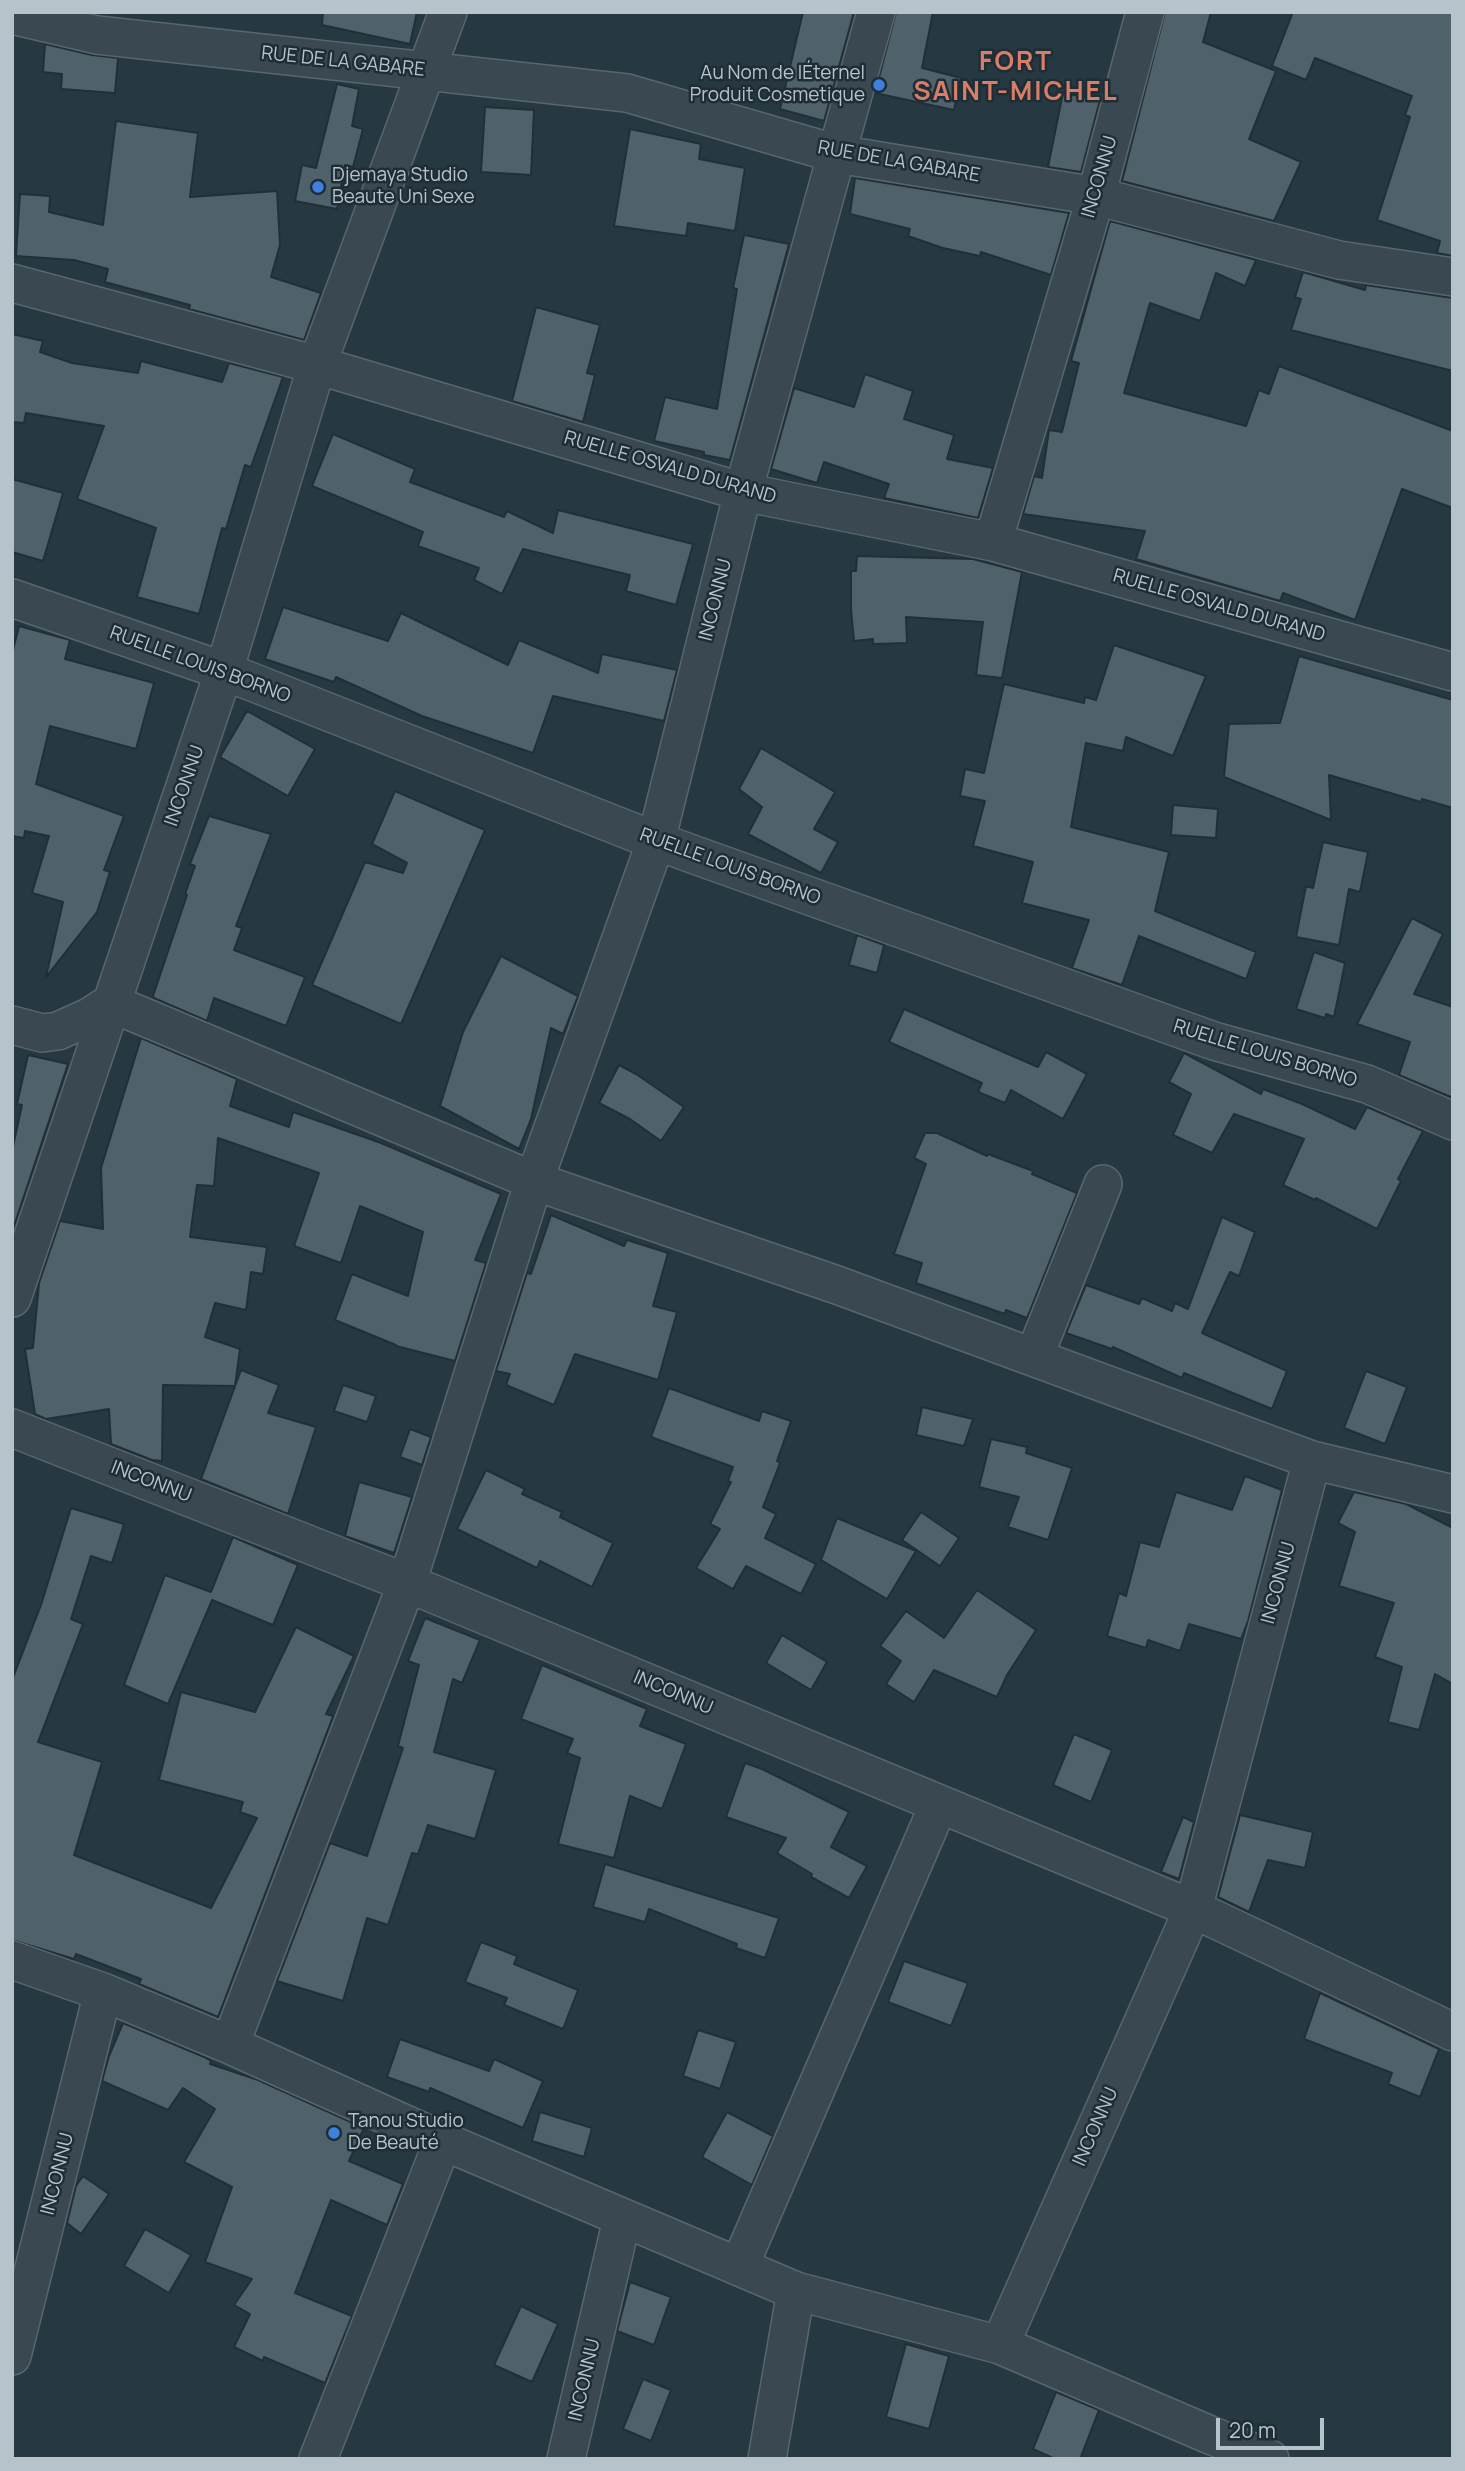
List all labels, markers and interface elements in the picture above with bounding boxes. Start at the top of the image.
street label: RUE DE LA GABARE [260,42,426,82]
district label: FORT SAINT-MICHEL [914,47,1118,108]
place label: Au Nom de lÉternel Produit Cosmetique [690,63,865,107]
marker: Au Nom de lÉternel Produit Cosmetique [871,77,887,93]
street label: INCONNU [1077,133,1123,221]
street label: RUE DE LA GABARE [816,136,982,188]
place label: Djemaya Studio Beaute Uni Sexe [332,165,475,209]
marker: Djemaya Studio Beaute Uni Sexe [310,179,326,195]
street label: RUELLE OSVALD DURAND [561,427,779,509]
street label: INCONNU [695,556,737,644]
street label: RUELLE OSVALD DURAND [1110,565,1328,647]
street label: RUELLE LOUIS BORNO [107,622,293,708]
street label: INCONNU [161,743,209,829]
street label: RUELLE LOUIS BORNO [637,824,823,910]
street label: RUELLE LOUIS BORNO [1171,1015,1359,1093]
street label: INCONNU [108,1456,194,1508]
street label: INCONNU [1257,1539,1301,1627]
street label: INCONNU [630,1666,716,1720]
street label: INCONNU [1068,2084,1124,2170]
place label: Tanou Studio De Beauté [348,2111,464,2155]
marker: Tanou Studio De Beauté [326,2125,342,2141]
street label: INCONNU [37,2130,79,2218]
street label: INCONNU [564,2336,606,2424]
scale bar [1220,2404,1328,2448]
text: 20 m [1229,2416,1276,2444]

